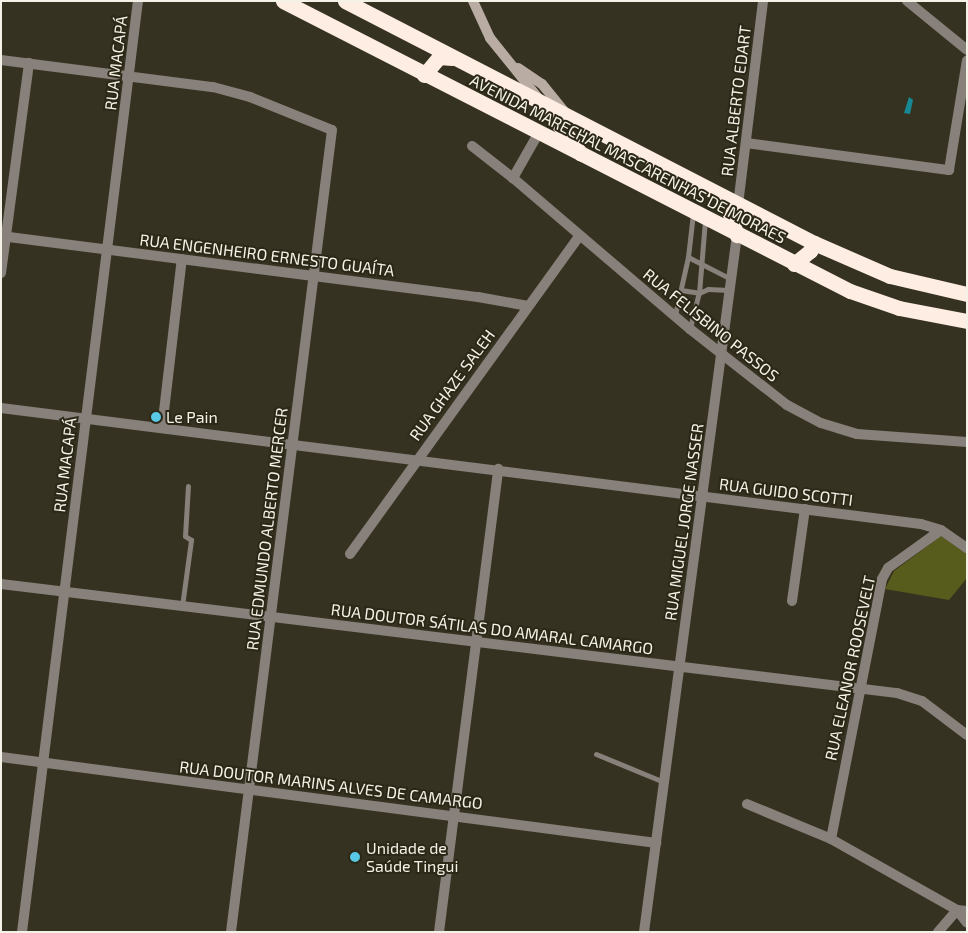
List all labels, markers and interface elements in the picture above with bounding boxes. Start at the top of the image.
street label: RUA MACAPÁ [101,14,131,112]
street label: RUA ALBERTO EDART [717,24,755,178]
street label: AVENIDA MARECHAL MASCARENHAS DE MORAES [466,70,790,248]
street label: RUA ENGENHEIRO ERNESTO GUAÍTA [138,230,396,280]
street label: RUA FELISBINO PASSOS [639,264,783,386]
street label: RUA GHAZE SALEH [405,326,499,444]
street label: RUA EDMUNDO ALBERTO MERCER [243,406,291,652]
place label: Le Pain [166,407,218,427]
marker: Le Pain [150,411,162,423]
street label: RUA MACAPÁ [50,416,80,514]
street label: RUA MIGUEL JORGE NASSER [661,421,707,623]
street label: RUA GUIDO SCOTTI [718,474,854,510]
street label: RUA ELEANOR ROOSEVELT [821,573,879,763]
street label: RUA DOUTOR SÁTILAS DO AMARAL CAMARGO [329,600,655,658]
street label: RUA DOUTOR MARINS ALVES DE CAMARGO [178,757,484,813]
place label: Unidade de Saúde Tingui [366,838,459,876]
marker: Unidade de Saúde Tingui [348,850,362,864]

